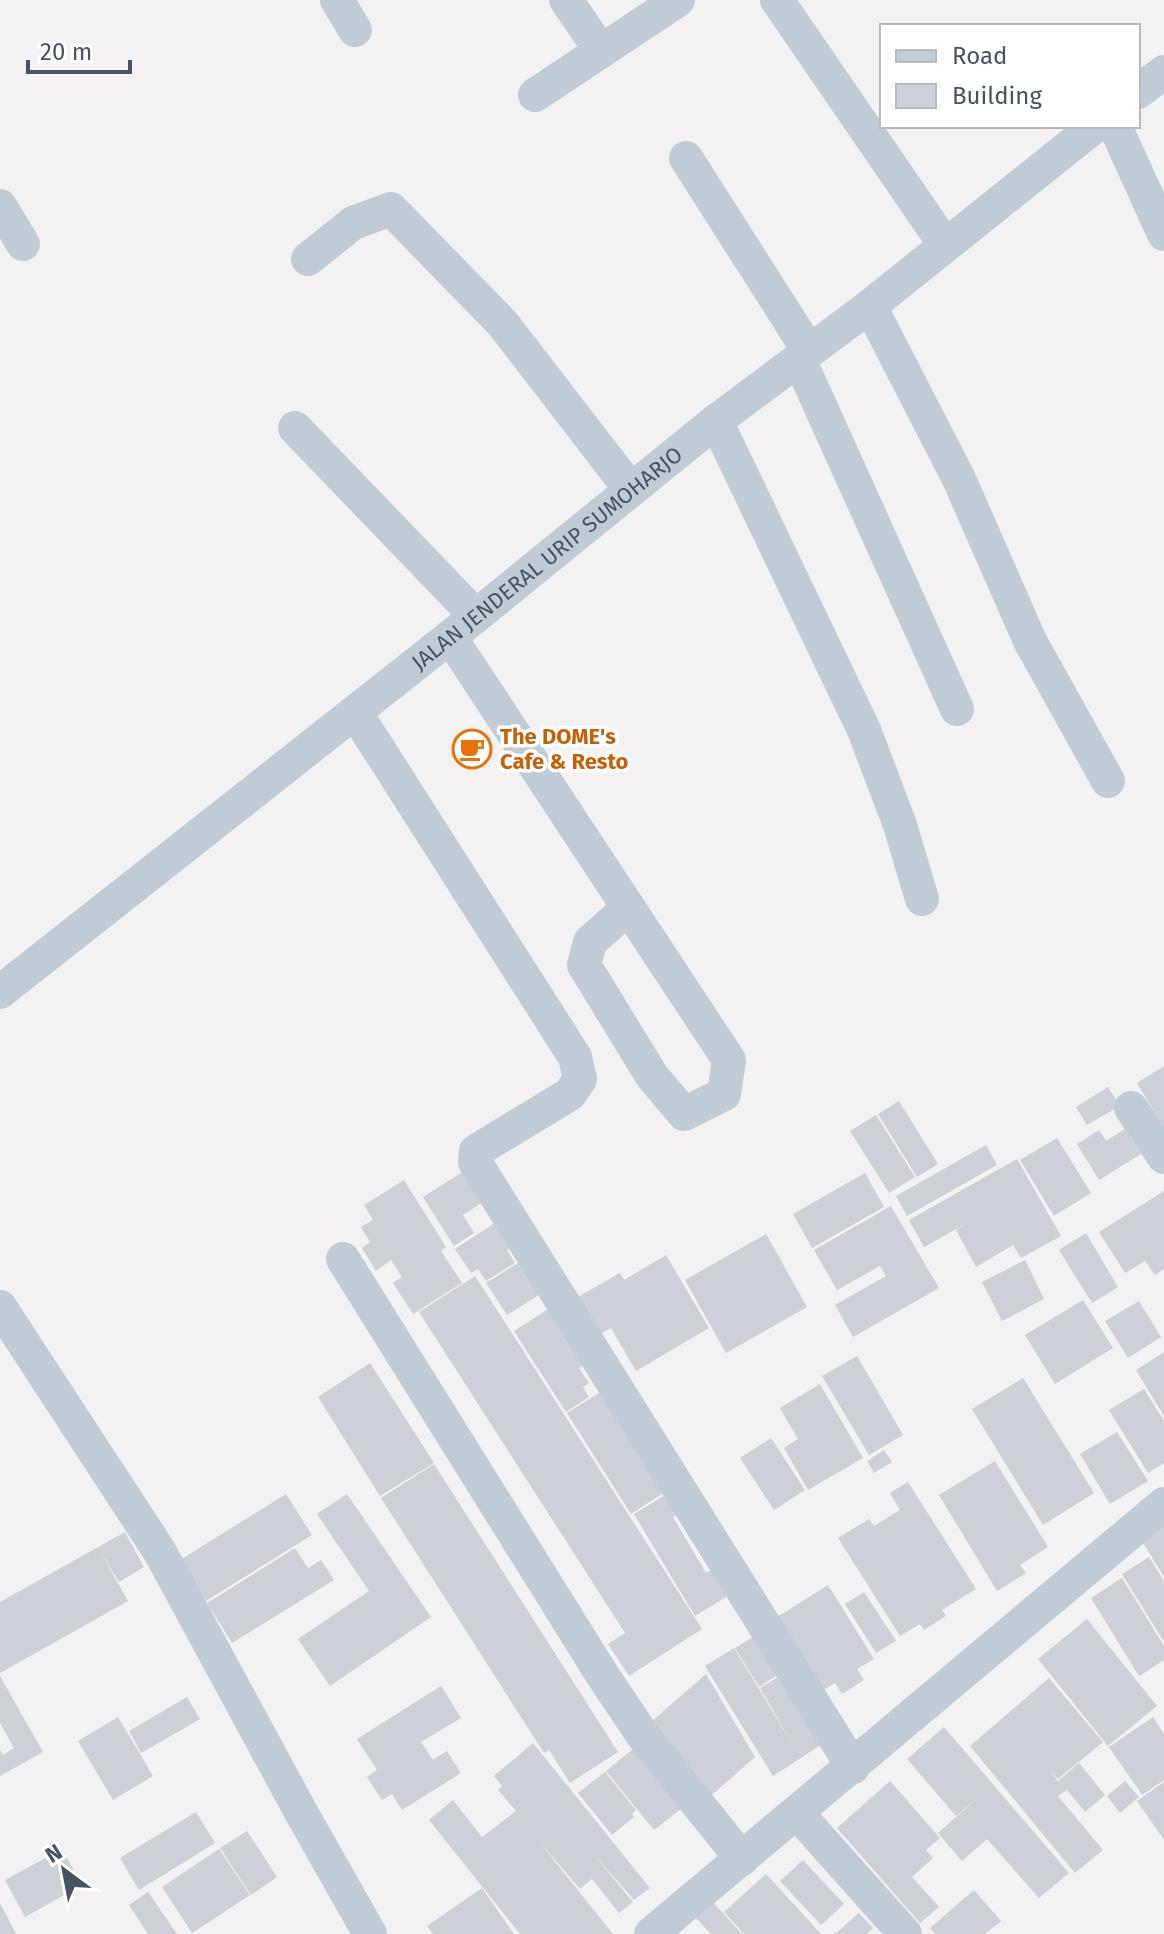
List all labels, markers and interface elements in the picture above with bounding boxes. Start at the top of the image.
scale bar [28,24,130,74]
legend [880,24,1140,128]
text: 20 m [40,38,92,66]
text: Road [952,42,1007,70]
text: Building [952,82,1042,110]
street label: JALAN JENDERAL URIP SUMOHARJO [406,441,688,676]
place label: The DOME's Cafe & Resto [500,723,629,775]
cafe icon: The DOME's Cafe & Resto [451,728,493,770]
north arrow [24,1830,104,1910]
text: N [40,1838,67,1869]

